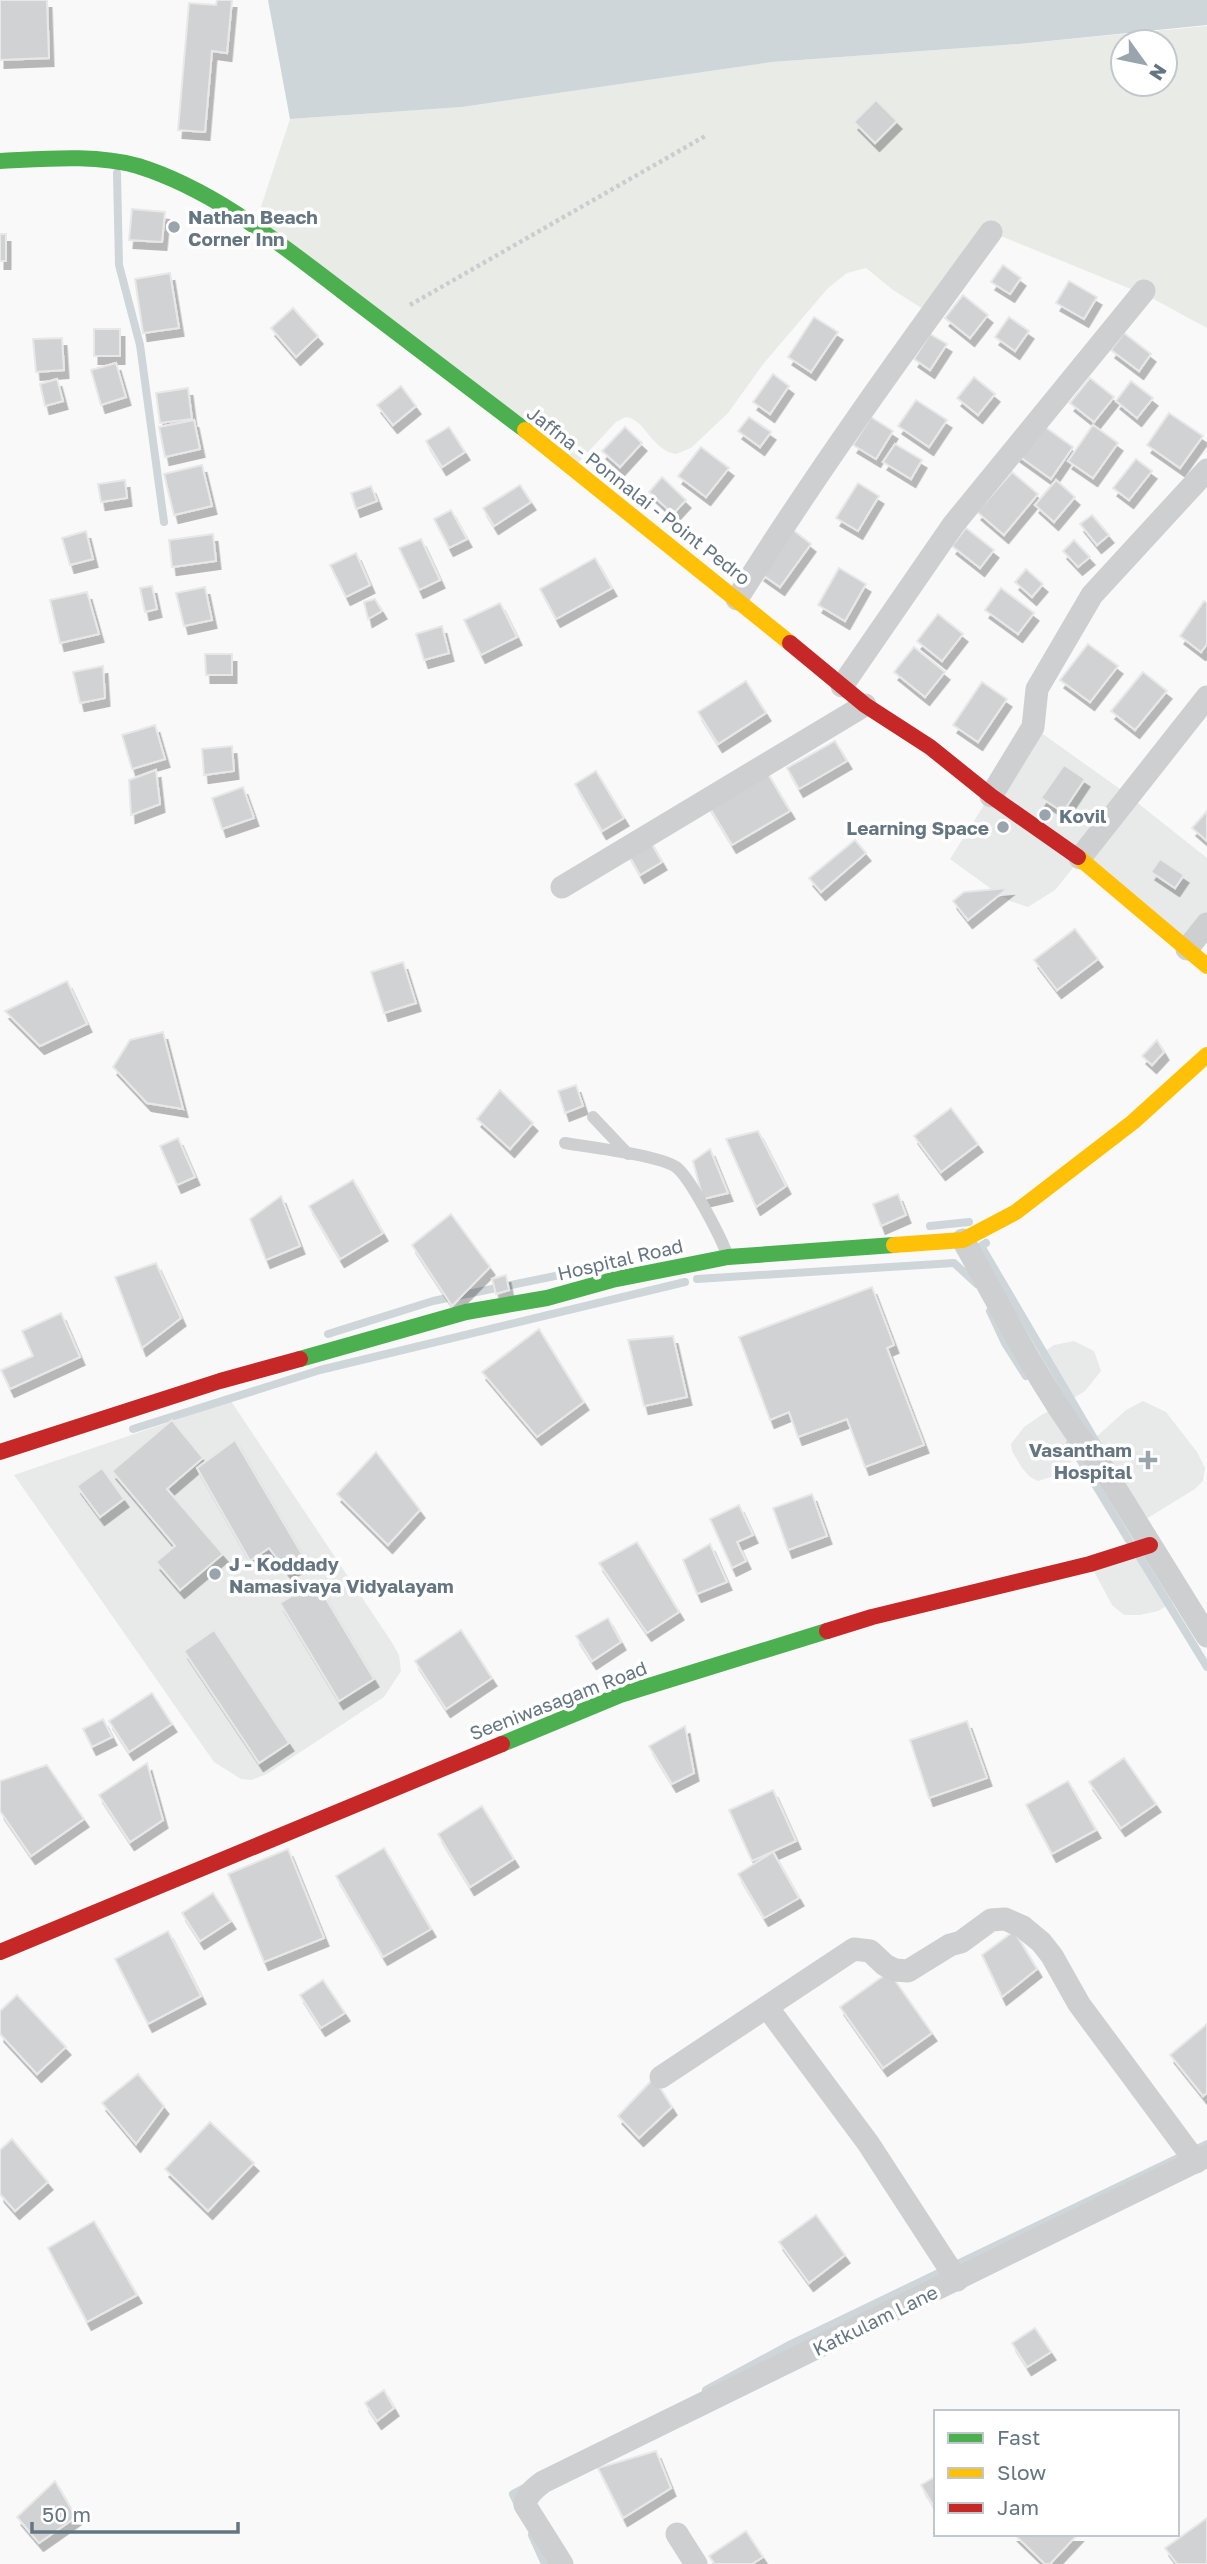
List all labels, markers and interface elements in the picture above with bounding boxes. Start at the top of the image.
north arrow [1109,28,1179,98]
text: N [1145,60,1172,85]
place label: Nathan Beach Corner Inn [188,205,318,250]
marker: Nathan Beach Corner Inn [166,219,182,235]
street label: Jaffna - Ponnalai - Point Pedro [523,401,755,589]
place label: Kovil [1059,804,1106,827]
marker: Kovil [1037,807,1053,823]
place label: Learning Space [846,816,989,839]
marker: Learning Space [995,819,1011,835]
street label: Hospital Road [555,1233,685,1285]
place label: Vasantham Hospital [1029,1438,1132,1483]
marker: Vasantham Hospital [1138,1450,1158,1470]
place label: J - Koddady Namasivaya Vidyalayam [229,1552,454,1597]
marker: J - Koddady Namasivaya Vidyalayam [207,1566,223,1582]
street label: Seeniwasagam Road [466,1656,650,1744]
street label: Katkulam Lane [809,2280,941,2360]
legend [934,2410,1179,2536]
text: Fast [997,2424,1040,2450]
text: Slow [997,2459,1046,2485]
scale bar [32,2490,238,2534]
text: Jam [997,2494,1039,2520]
text: 50 m [42,2501,91,2527]

